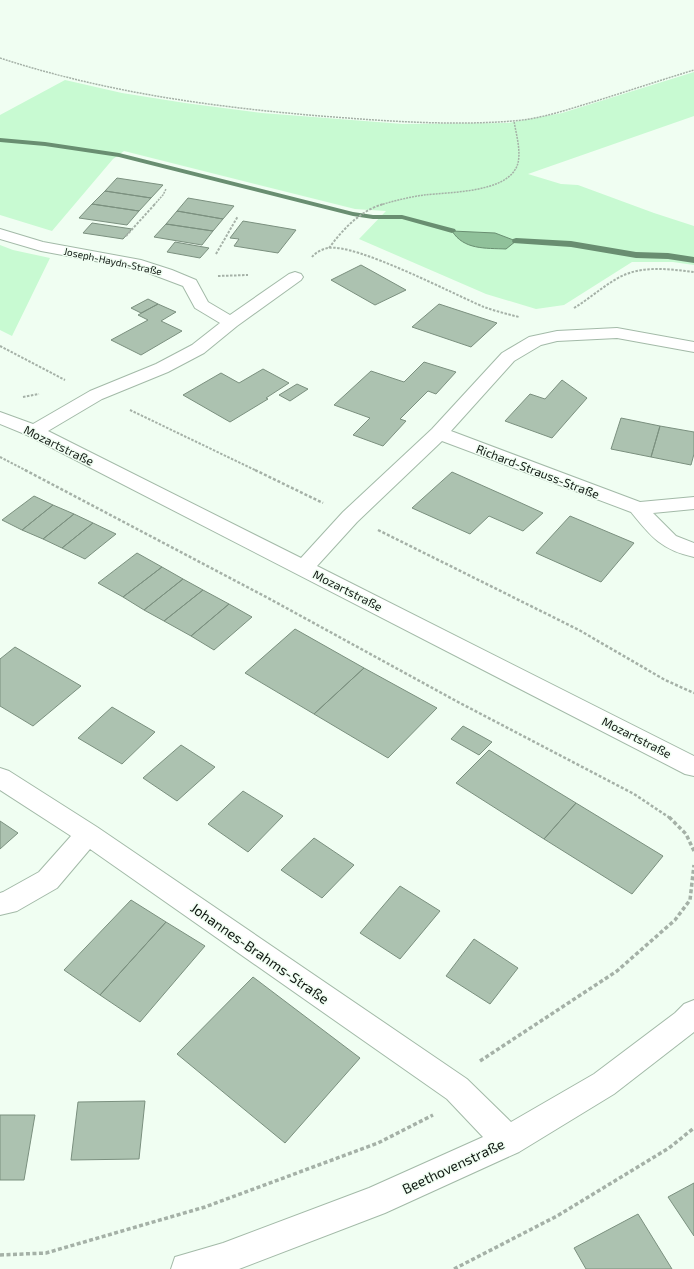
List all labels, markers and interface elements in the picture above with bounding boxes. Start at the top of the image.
street label: Joseph-Haydn-Straße [63,245,163,277]
street label: Mozartstraße [22,422,96,468]
street label: Richard-Strauss-Straße [474,441,602,501]
street label: Mozartstraße [311,567,385,613]
street label: Mozartstraße [600,714,674,760]
street label: Johannes-Brahms-Straße [188,899,332,1007]
street label: Beethovenstraße [399,1135,507,1197]

